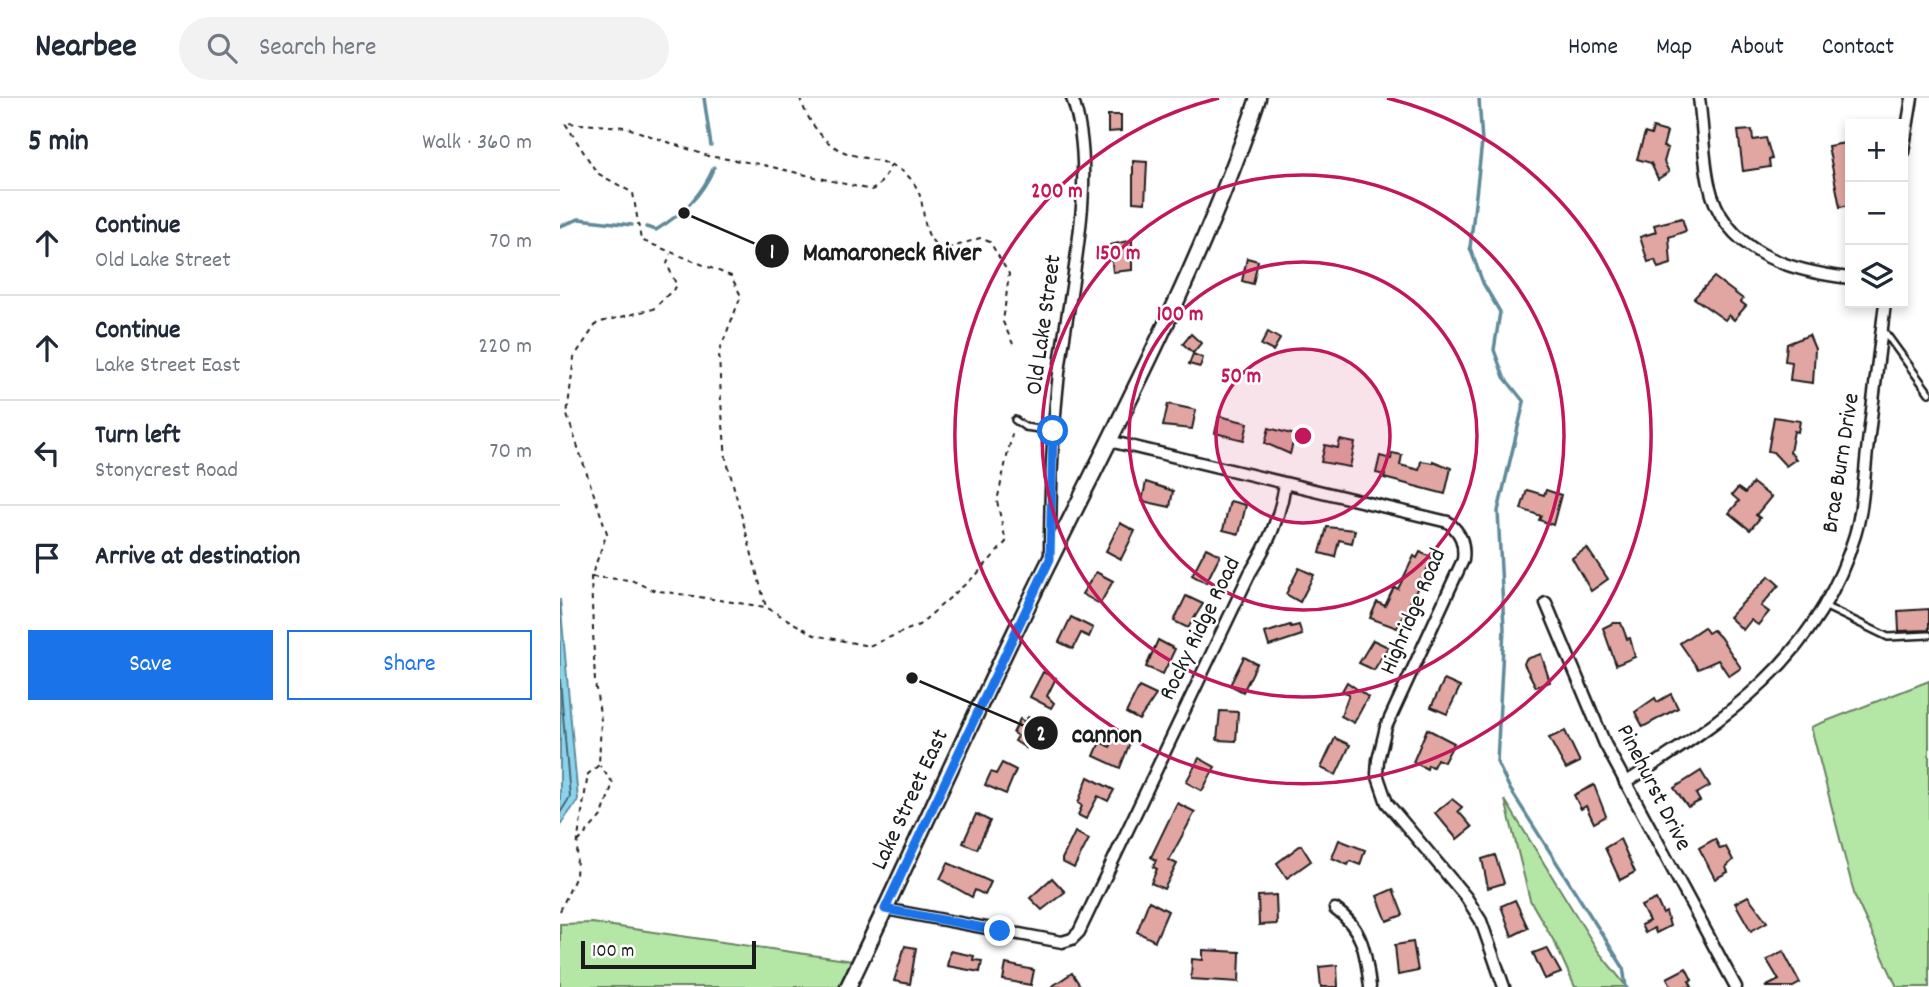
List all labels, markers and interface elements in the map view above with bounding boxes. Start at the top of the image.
search box [179,17,669,80]
text: Nearbee [35,25,137,72]
icon: search [203,29,241,67]
text: Search here [259,30,376,67]
text: Home [1568,31,1618,65]
text: Map [1656,31,1692,65]
text: About [1730,31,1784,65]
text: Contact [1822,31,1894,65]
map controls [1845,119,1908,308]
button: + [1845,119,1908,182]
text: 5 min [28,122,89,165]
text: Walk · 360 m [422,127,532,160]
text: 200 m [1031,178,1083,208]
button: − [1845,182,1908,245]
text: Continue [95,208,180,245]
icon: ahead [28,224,66,262]
text: 70 m [490,226,532,259]
callout: Mamaroneck River [754,228,996,275]
text: Mamaroneck River [803,236,982,273]
text: 1 [770,239,774,269]
text: 150 m [1095,240,1141,270]
text: Old Lake Street [95,245,231,278]
button: layers [1845,245,1908,308]
street label: Old Lake Street [1018,252,1072,397]
text: 100 m [1157,301,1203,331]
text: Continue [95,313,180,350]
icon: ahead [28,329,66,367]
text: 220 m [478,331,532,364]
text: Lake Street East [95,350,241,383]
text: 50 m [1221,363,1261,393]
street label: Brae Burn Drive [1814,391,1870,535]
route start [1037,415,1068,446]
text: Turn left [95,418,181,455]
centre of rings [1291,424,1315,448]
icon: left [28,434,66,472]
text: 70 m [490,436,532,469]
text: Stonycrest Road [95,455,238,488]
icon: arrive [28,539,66,577]
text: Arrive at destination [95,539,300,576]
street label: Highridge Road [1372,544,1456,680]
street label: Rocky Ridge Road [1152,552,1250,706]
button: Save [28,630,273,700]
button: Share [287,630,532,700]
callout: cannon [1023,709,1156,756]
text: cannon [1072,718,1142,755]
street label: Pinehurst Drive [1607,719,1699,857]
text: 2 [1036,721,1046,751]
street label: Lake Street East [863,724,959,876]
route end [984,915,1015,946]
scale bar [581,938,756,970]
text: 100 m [592,939,634,966]

